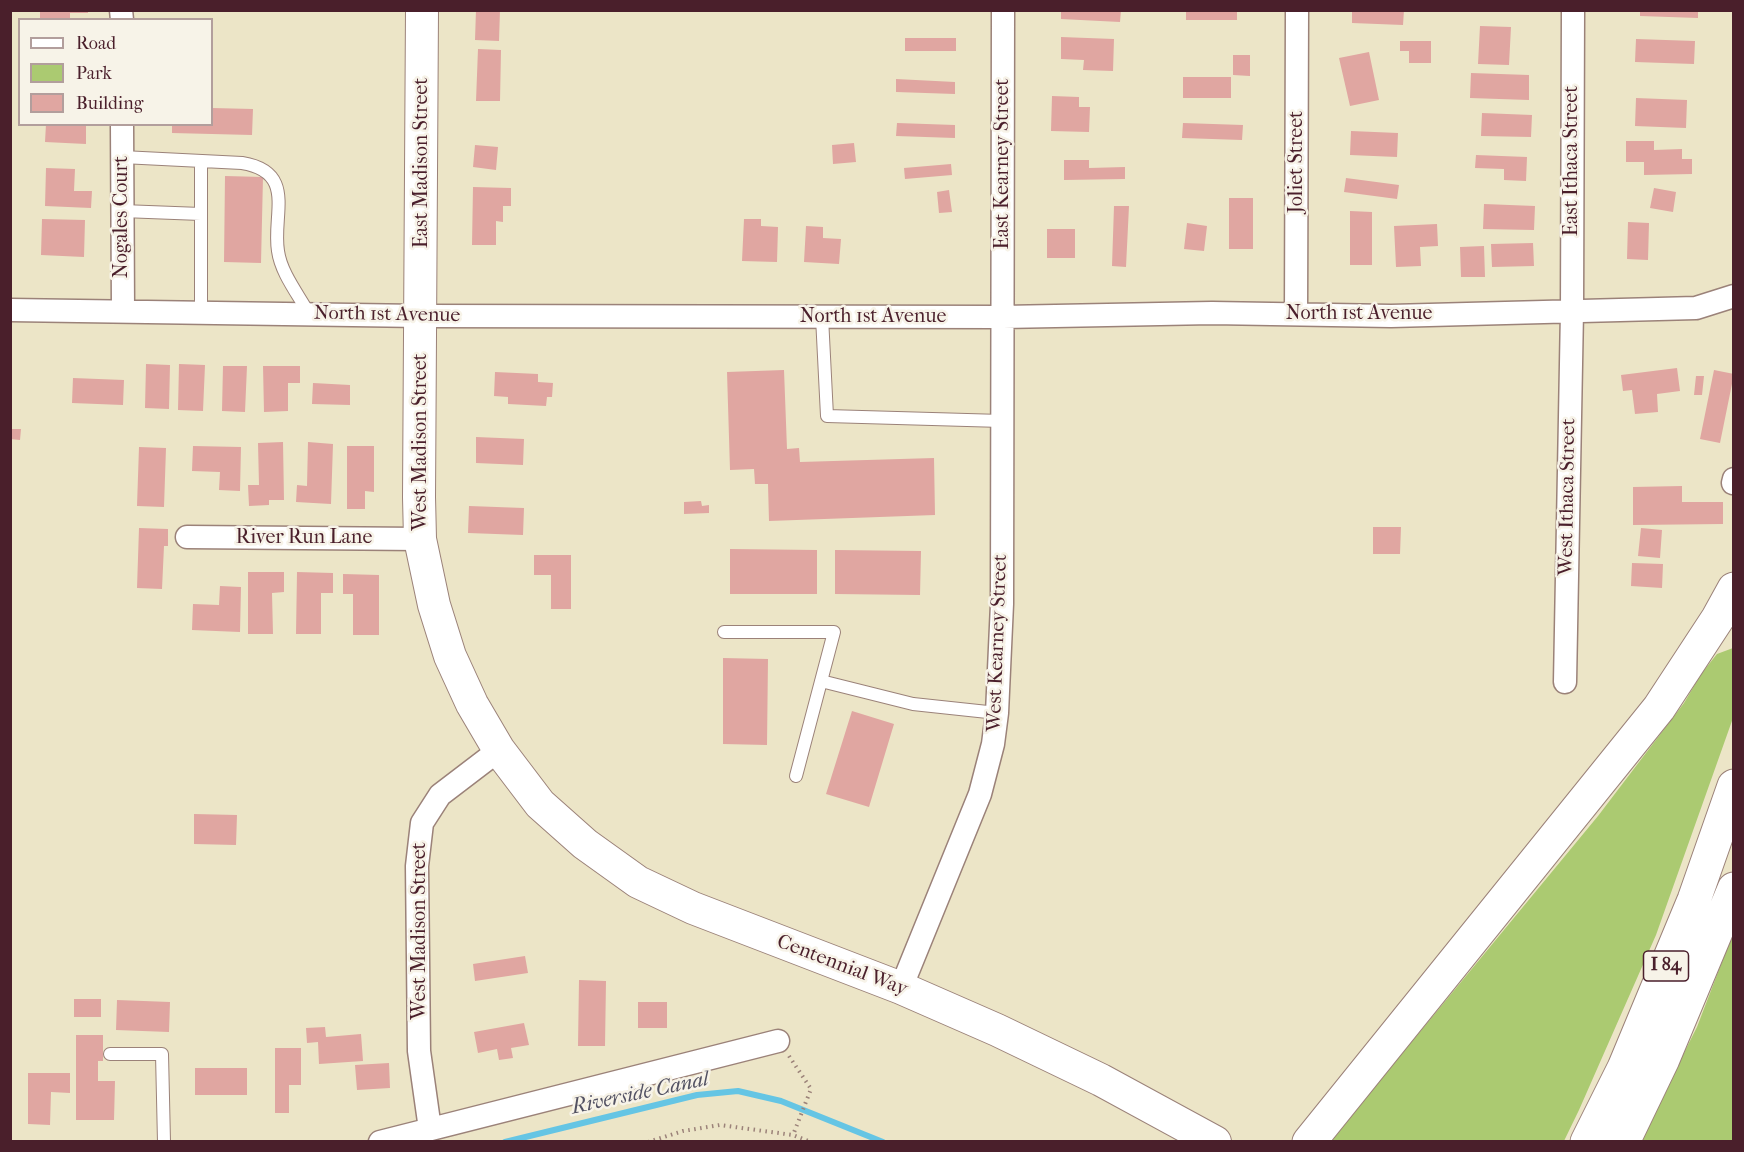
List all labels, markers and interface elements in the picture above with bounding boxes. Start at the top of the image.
legend [18,18,213,126]
text: Road [76,33,116,54]
text: Park [76,63,112,84]
street label: East Madison Street [410,78,434,248]
street label: East Kearney Street [991,79,1015,249]
street label: East Ithaca Street [1560,86,1584,236]
text: Building [76,93,143,114]
street label: Joliet Street [1285,111,1309,213]
street label: Nogales Court [110,156,134,278]
street label: North 1st Avenue [314,302,460,328]
street label: North 1st Avenue [1286,302,1432,326]
street label: North 1st Avenue [800,305,946,329]
street label: West Madison Street [409,353,433,531]
street label: West Ithaca Street [1555,418,1581,576]
street label: River Run Lane [236,526,372,550]
street label: West Kearney Street [983,554,1013,732]
street label: West Madison Street [408,842,432,1020]
street label: Centennial Way [773,930,911,1002]
road number: I 84 [1644,951,1688,981]
water label: Riverside Canal [569,1067,711,1121]

